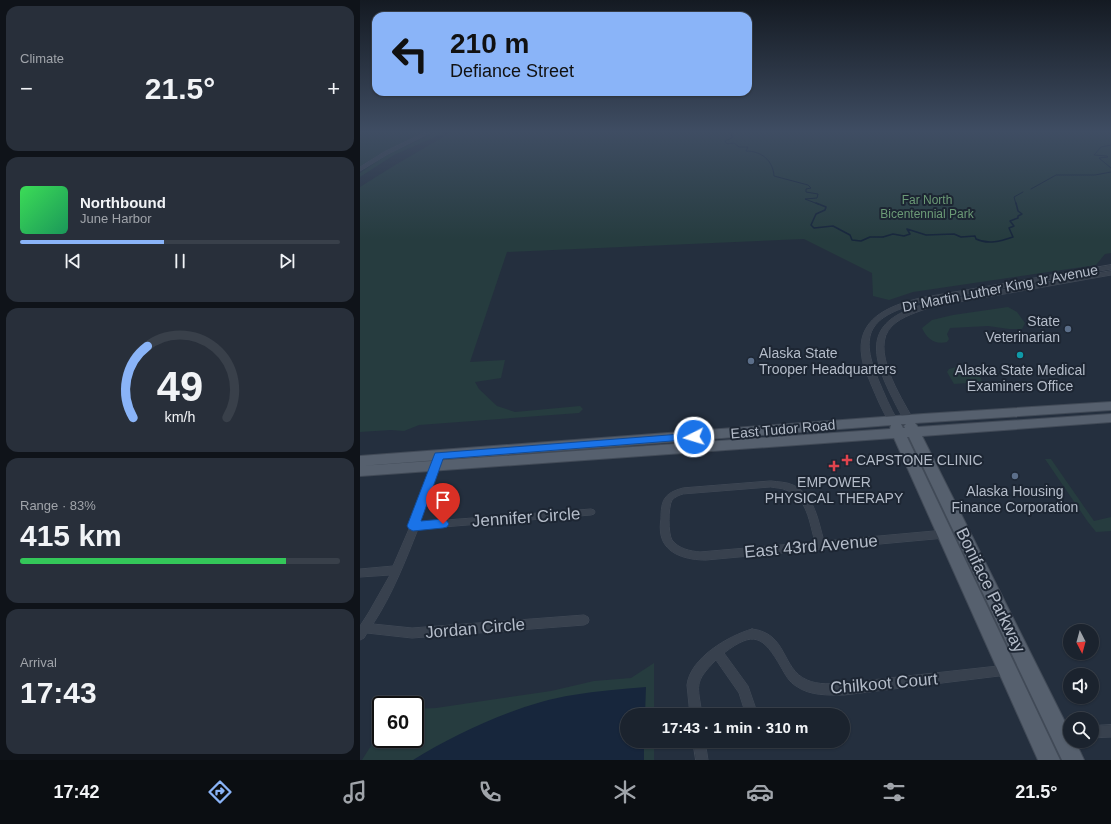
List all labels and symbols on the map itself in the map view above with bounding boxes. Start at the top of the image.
park label: Far North Bicentennial Park [880,193,975,221]
street label: Dr Martin Luther King Jr Avenue [901,261,1099,315]
place label: State Veterinarian [985,313,1060,345]
marker: State Veterinarian [1063,324,1073,334]
place label: Alaska State Trooper Headquarters [759,345,896,377]
marker: Alaska State Medical Examiners Office [1015,350,1025,360]
marker: Alaska State Trooper Headquarters [746,356,756,366]
place label: Alaska State Medical Examiners Office [955,362,1085,394]
position arrow [673,416,715,458]
street label: East Tudor Road [730,416,836,442]
place label: CAPSTONE CLINIC [856,452,983,468]
marker: CAPSTONE CLINIC [841,454,853,466]
marker: EMPOWER PHYSICAL THERAPY [828,460,840,472]
marker: Alaska Housing Finance Corporation [1010,471,1020,481]
place label: EMPOWER PHYSICAL THERAPY [765,474,904,506]
pin [426,483,460,524]
place label: Alaska Housing Finance Corporation [952,483,1078,515]
street label: Jennifer Circle [471,504,581,531]
street label: Boniface Parkway [952,525,1029,656]
street label: East 43rd Avenue [744,531,879,562]
street label: Jordan Circle [424,615,526,642]
north arrow [1063,624,1099,660]
street label: Chilkoot Court [830,669,939,698]
speed limit sign: 60 [372,696,424,748]

